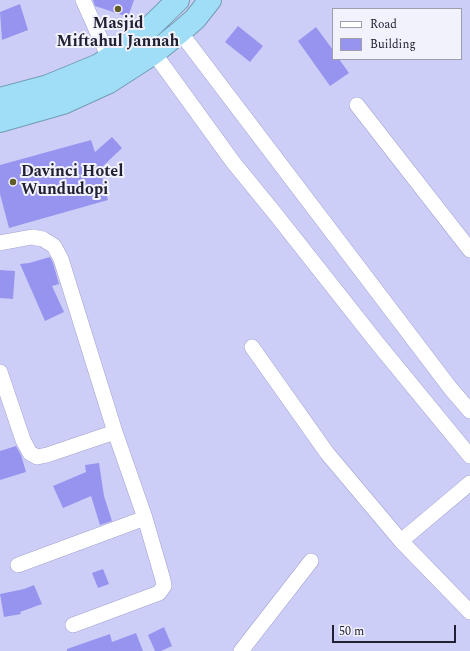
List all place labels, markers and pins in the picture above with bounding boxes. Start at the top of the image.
marker: Masjid Miftahul Jannah [113,4,123,14]
place label: Masjid Miftahul Jannah [57,15,179,53]
place label: Davinci Hotel Wundudopi [21,163,123,201]
marker: Davinci Hotel Wundudopi [8,177,18,187]

